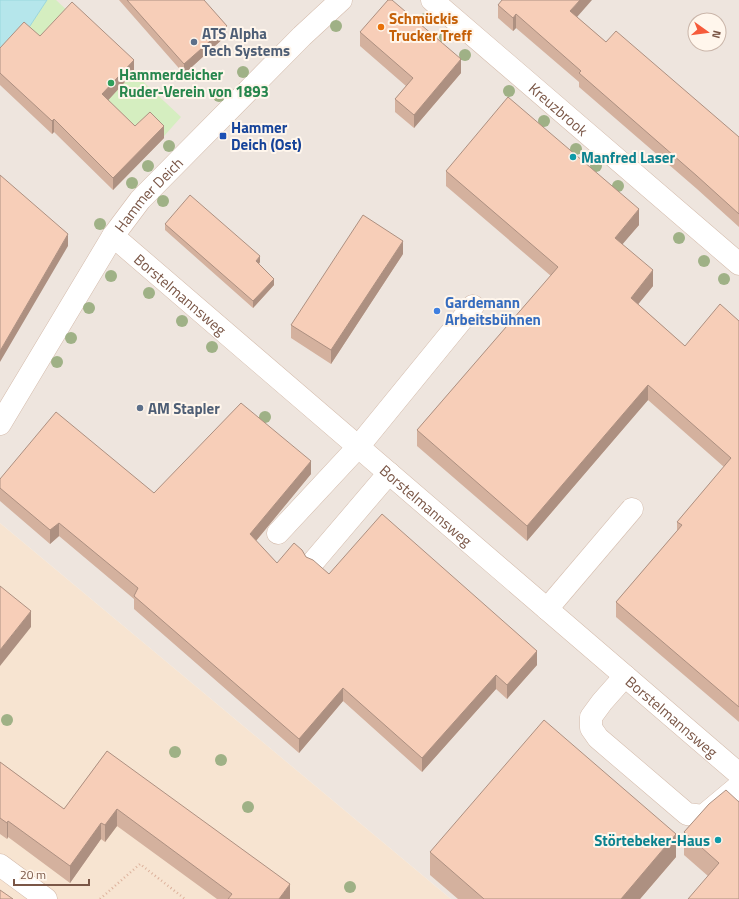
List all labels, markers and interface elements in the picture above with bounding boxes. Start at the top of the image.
place label: Schmückis Trucker Treff [389,7,472,47]
north arrow [687,12,727,52]
place label: ATS Alpha Tech Systems [202,22,290,62]
marker: Schmückis Trucker Treff [376,22,386,32]
text: N [708,29,725,40]
marker: ATS Alpha Tech Systems [189,37,199,47]
place label: Hammerdeicher Ruder-Verein von 1893 [119,63,269,103]
street label: Kreuzbrook [524,77,593,141]
marker: Hammerdeicher Ruder-Verein von 1893 [106,78,116,88]
place label: Hammer Deich (Ost) [231,116,302,156]
marker: Hammer Deich (Ost) [218,131,228,141]
place label: Manfred Laser [581,146,675,169]
street label: Hammer Deich [108,152,188,237]
marker: Manfred Laser [568,152,578,162]
street label: Borstelmannsweg [129,248,232,341]
place label: Gardemann Arbeitsbühnen [445,291,541,331]
marker: Gardemann Arbeitsbühnen [432,306,442,316]
place label: AM Stapler [148,397,220,420]
marker: AM Stapler [135,403,145,413]
street label: Borstelmannsweg [375,459,478,552]
street label: Borstelmannsweg [621,670,723,763]
place label: Störtebeker-Haus [594,829,710,852]
marker: Störtebeker-Haus [713,835,723,845]
scale bar [14,861,89,887]
text: 20 m [20,865,46,884]

